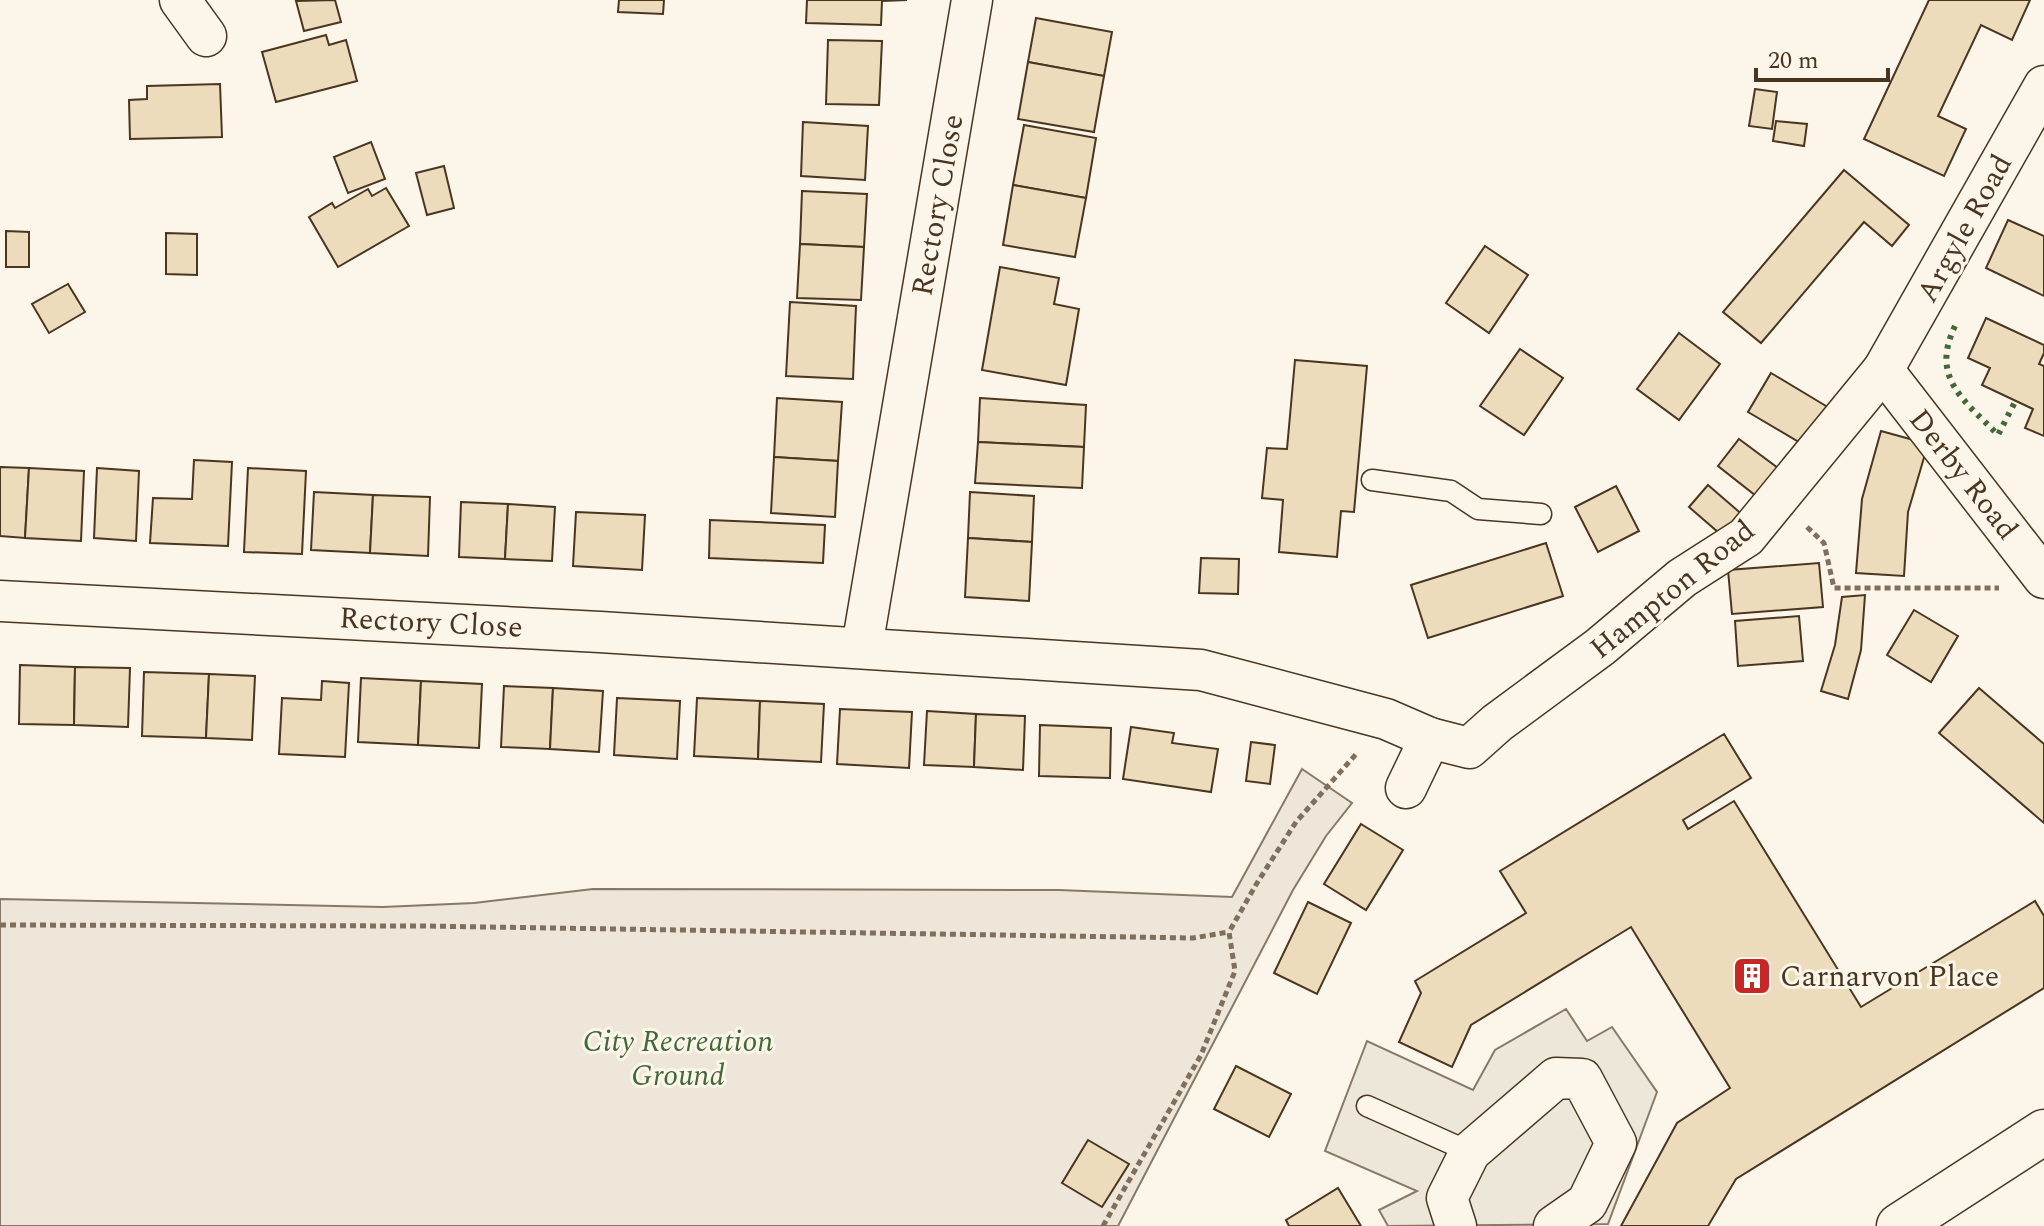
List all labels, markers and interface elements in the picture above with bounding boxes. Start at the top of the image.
scale bar [1756,32,1888,82]
text: 20 m [1768,43,1819,79]
street label: Rectory Close [899,111,977,300]
street label: Argyle Road [1905,146,2025,311]
street label: Derby Road [1897,399,2029,550]
street label: Hampton Road [1580,509,1765,671]
street label: Rectory Close [338,595,524,651]
place label: Carnarvon Place [1780,954,1999,1000]
building icon: Carnarvon Place [1731,955,1773,997]
park label: City Recreation Ground [583,1019,773,1099]

